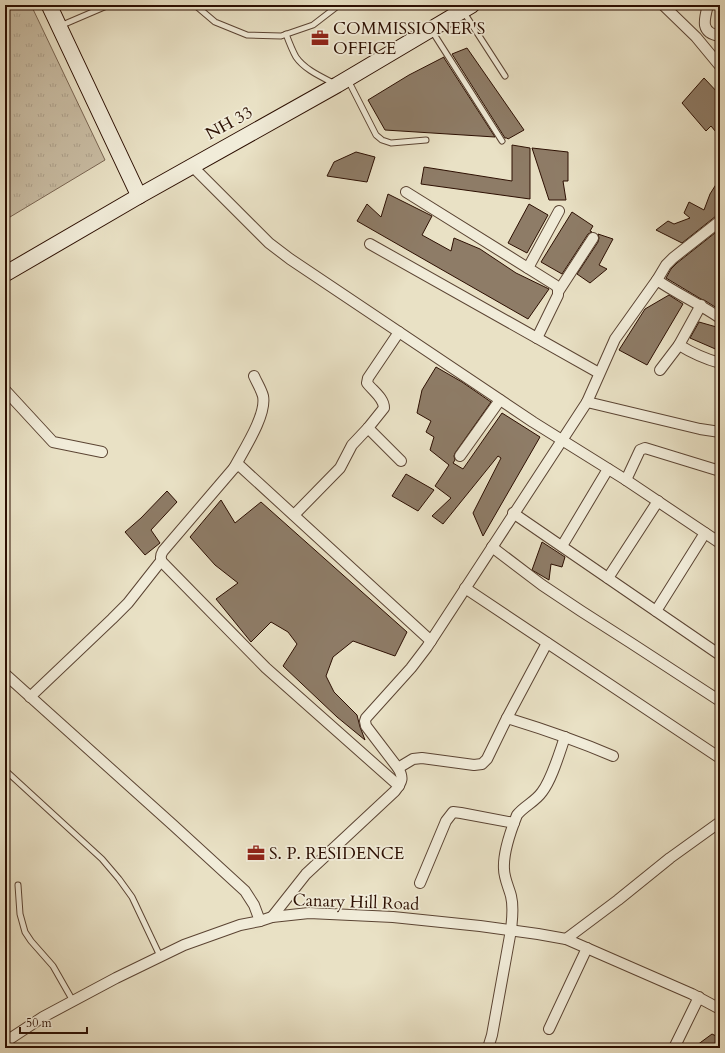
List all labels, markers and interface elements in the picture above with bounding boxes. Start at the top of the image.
place label: COMMISSIONER'S OFFICE [333,17,485,60]
office icon: COMMISSIONER'S OFFICE [310,28,330,48]
street label: NH 33 [201,101,257,145]
place label: S. P. RESIDENCE [269,842,404,865]
office icon: S. P. RESIDENCE [246,843,266,863]
street label: Canary Hill Road [292,888,420,916]
scale bar [20,1009,87,1035]
text: 50 m [26,1015,53,1031]

